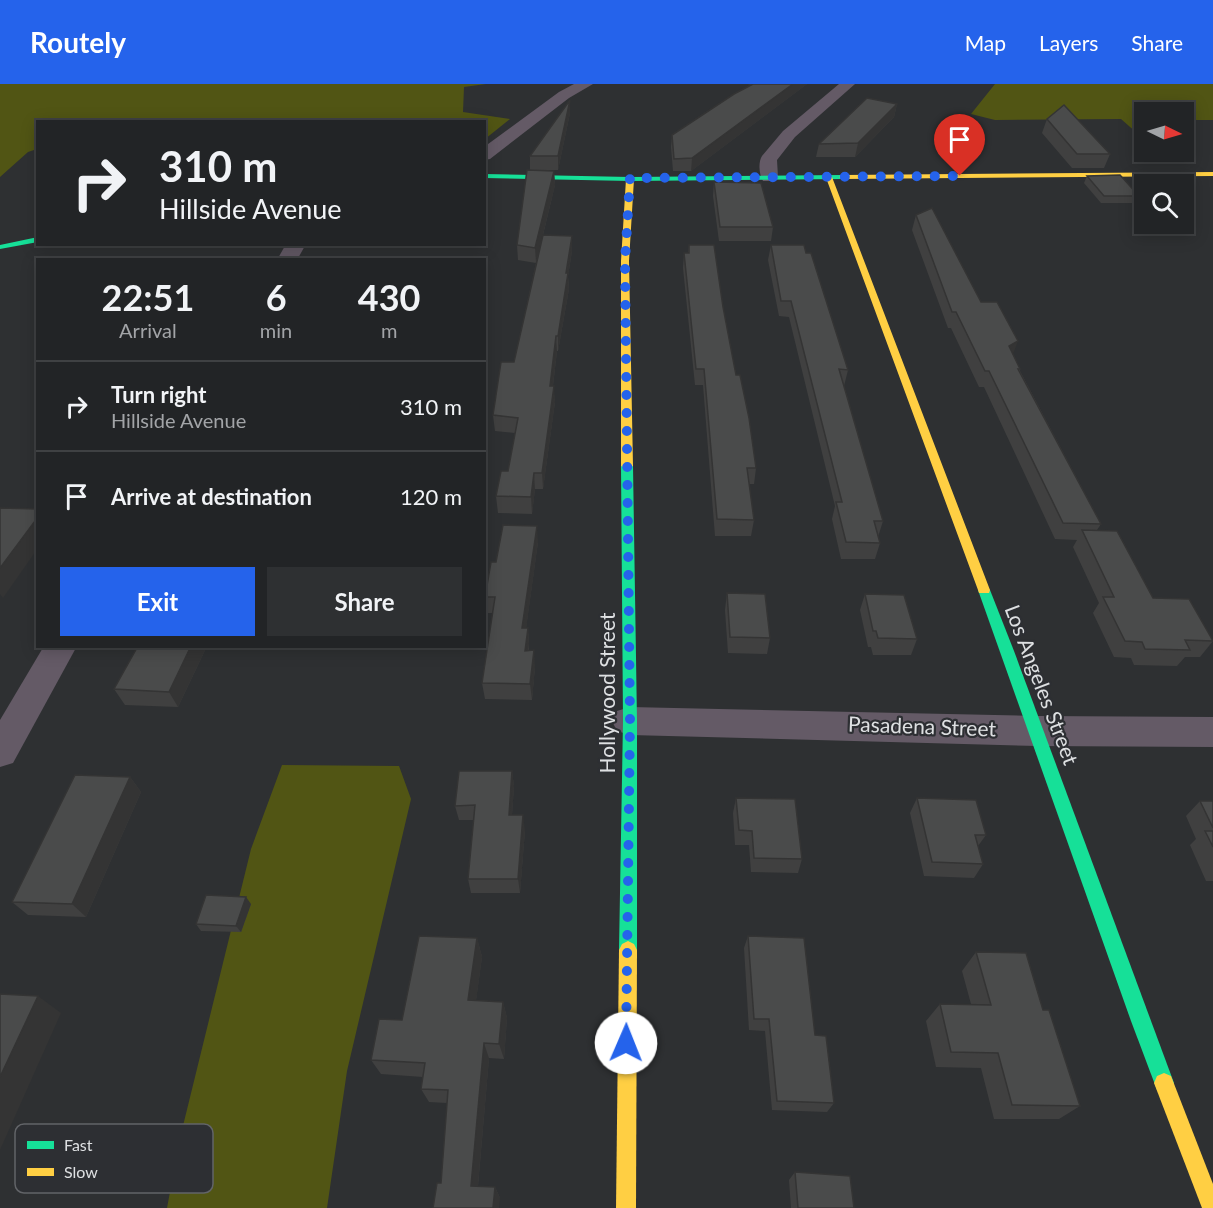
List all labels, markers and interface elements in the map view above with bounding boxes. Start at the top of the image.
text: Routely [30,25,126,59]
text: Map [965,30,1006,55]
text: Layers [1039,30,1098,55]
text: Share [1131,30,1183,55]
north arrow [1134,102,1194,162]
map controls [1134,102,1194,234]
pin [934,114,985,176]
icon: arrive [943,123,976,156]
text: 310 m [159,141,277,191]
icon: right [60,144,138,222]
button: search [1134,174,1194,234]
text: Hillside Avenue [159,192,342,225]
text: 22:51 [102,275,194,319]
text: 6 [266,275,287,319]
text: 430 [358,275,420,319]
text: Arrival [119,318,177,342]
text: min [260,318,292,342]
text: m [381,318,397,342]
text: Turn right [111,381,206,408]
icon: right [60,390,93,423]
text: 310 m [400,393,462,420]
text: Hillside Avenue [111,408,246,432]
icon: arrive [60,480,93,513]
text: Arrive at destination [111,483,312,510]
text: 120 m [400,483,462,510]
button: Exit [60,567,255,636]
button: Share [267,567,462,636]
street label: Los Angeles Street [1000,601,1085,768]
street label: Hollywood Street [594,612,619,773]
street label: Pasadena Street [848,710,997,741]
position arrow [594,1011,658,1075]
legend [15,1124,213,1193]
text: Fast [64,1135,93,1154]
text: Slow [64,1162,98,1181]

